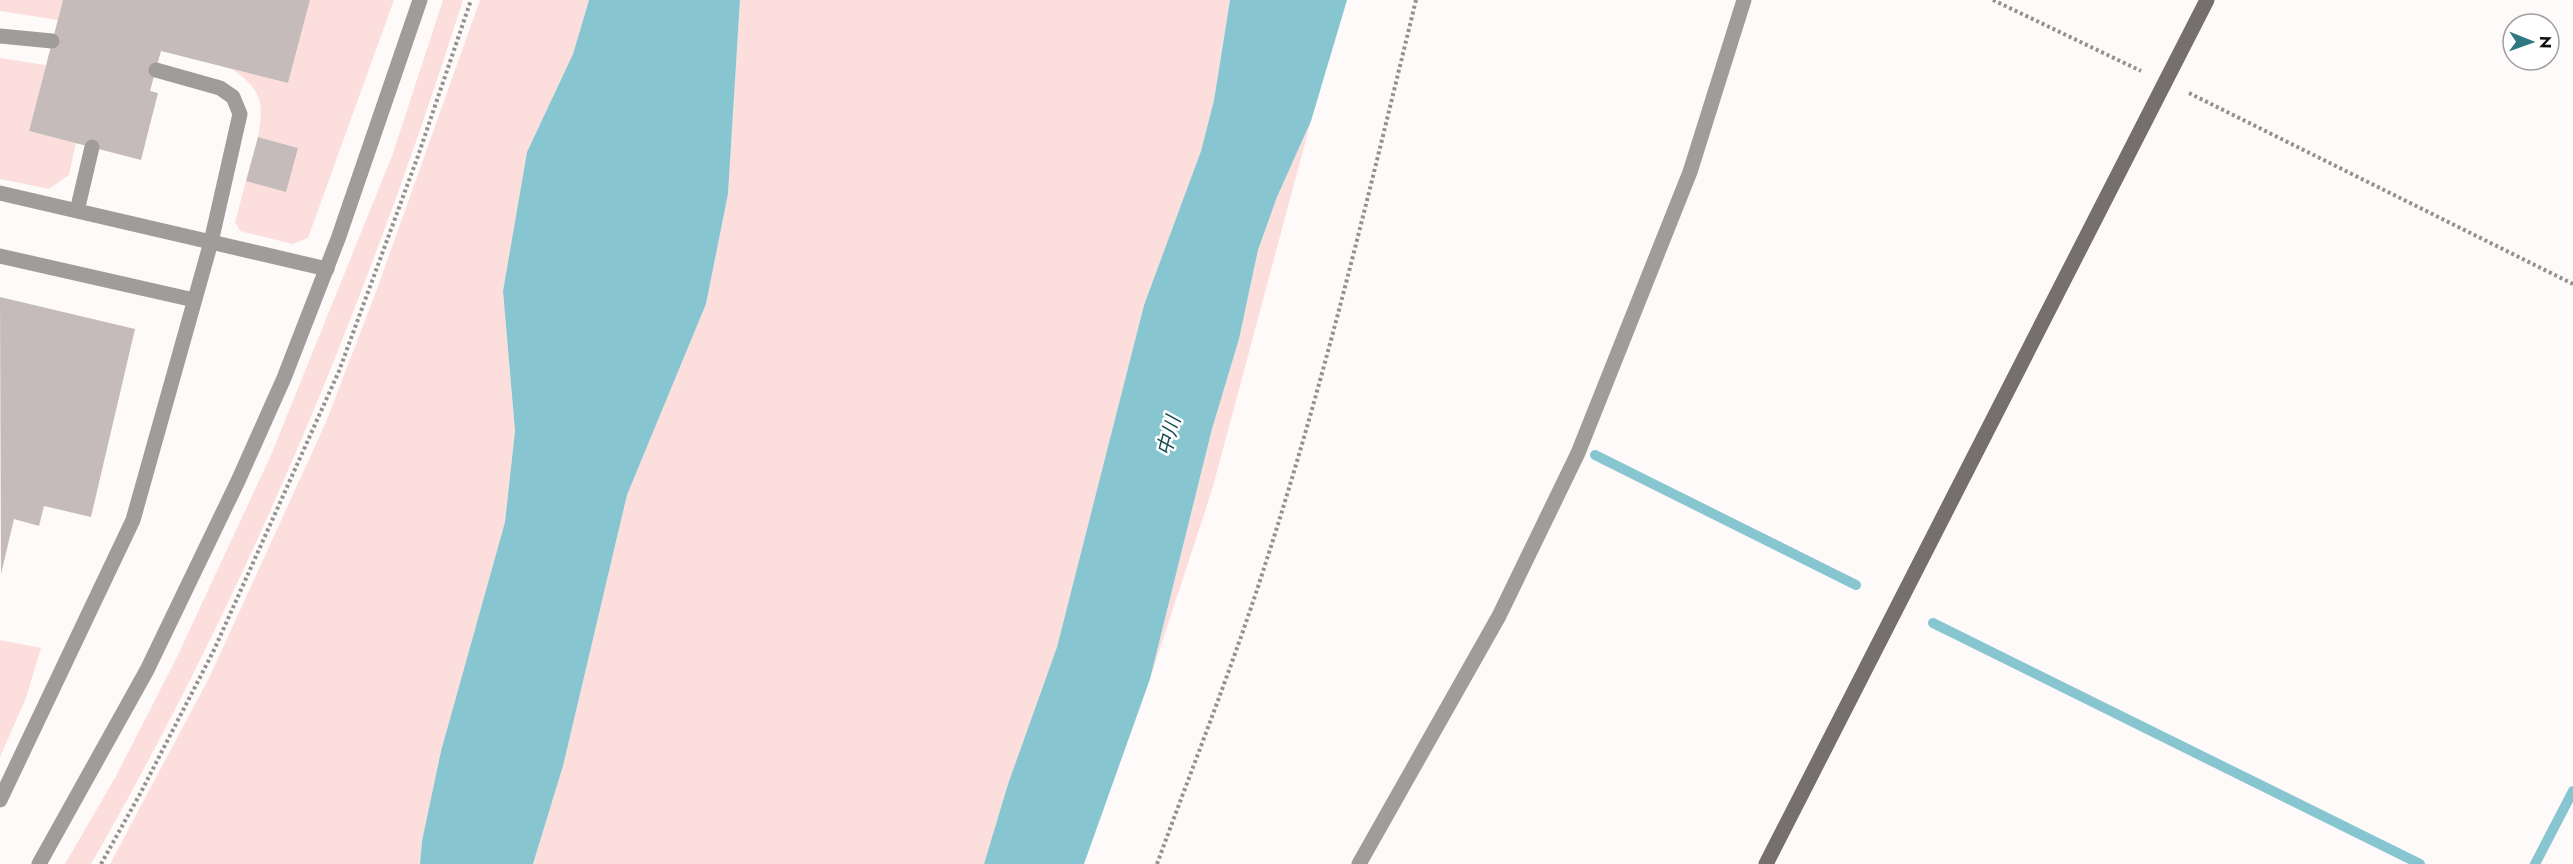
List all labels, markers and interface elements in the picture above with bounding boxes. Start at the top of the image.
north arrow [2501,12,2561,72]
text: N [2534,36,2557,49]
water label: 中川 [1150,411,1189,459]

